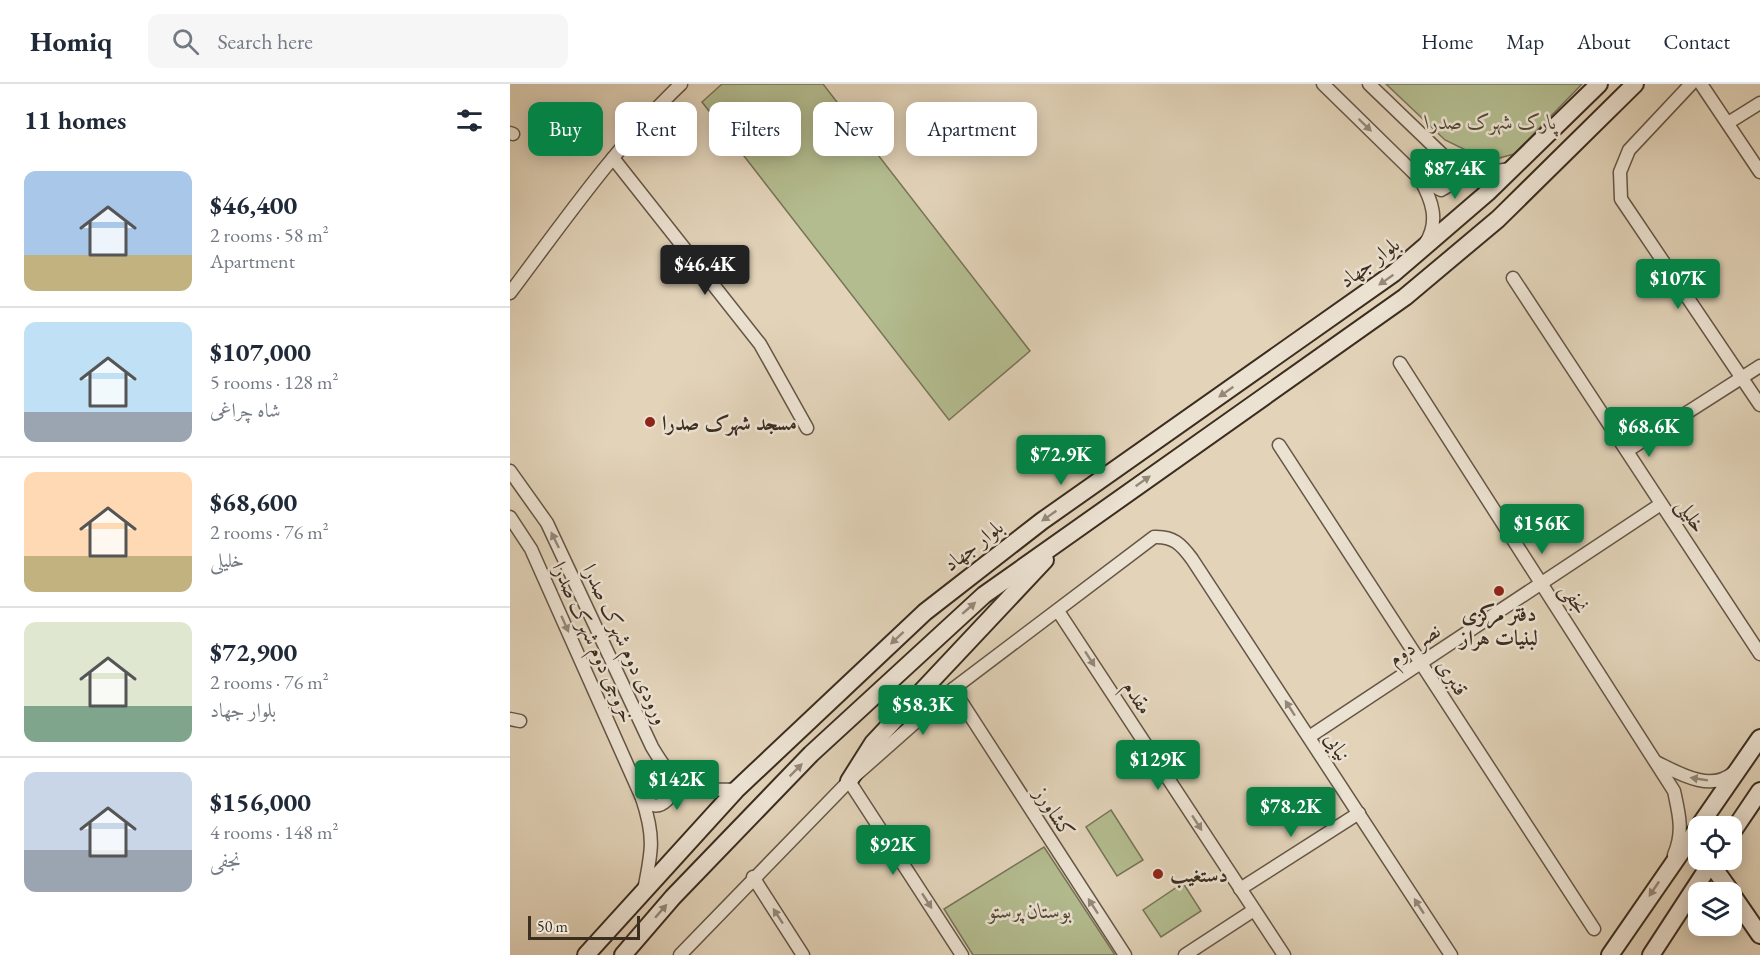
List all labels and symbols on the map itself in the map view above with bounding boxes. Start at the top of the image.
park label: پارک شهرک صدرا [1424,108,1559,137]
one-way arrow [1358,118,1373,132]
pin: $87.4K [1406,149,1504,200]
street label: بلوار جهاد [1333,230,1405,294]
pin: $46.4K [656,245,754,296]
pin: $107K [1636,259,1720,310]
one-way arrow [1378,274,1394,286]
one-way arrow [1218,386,1234,397]
pin: $68.6K [1600,407,1698,458]
place label: مسجد شهرک صدرا [662,409,797,437]
marker: مسجد شهرک صدرا [643,415,657,429]
pin: $72.9K [1012,435,1110,486]
one-way arrow [1135,476,1151,487]
street label: خلیلی [1668,493,1713,539]
pin: $156K [1500,504,1584,555]
one-way arrow [1042,510,1058,522]
street label: بلوار جهاد [937,513,1009,577]
one-way arrow [551,532,560,549]
street label: خروجی دوم شهرک صدرا [542,557,642,729]
street label: ورودی دوم شهرک صدرا [572,559,675,731]
street label: نجفی [1553,577,1595,620]
marker: دفتر مرکزی لبنیات هراز [1492,584,1506,598]
place label: دفتر مرکزی لبنیات هراز [1458,600,1538,652]
one-way arrow [961,602,976,615]
one-way arrow [560,616,570,634]
street label: نصر دوم [1382,617,1448,676]
one-way arrow [890,631,905,645]
one-way arrow [1084,651,1096,667]
street label: قنبری [1431,653,1475,701]
street label: مقدم [1113,675,1159,722]
pin: $58.3K [874,685,972,736]
one-way arrow [1284,700,1295,716]
street label: نیایی [1318,726,1357,766]
pin: $129K [1116,740,1200,791]
pin: $142K [635,760,719,811]
one-way arrow [788,763,802,777]
one-way arrow [1689,774,1708,783]
street label: کشاورز [1027,780,1081,843]
pin: $78.2K [1242,787,1340,838]
one-way arrow [1191,814,1203,830]
pin: $92K [857,825,929,876]
place label: دستغیب [1170,861,1228,889]
marker: دستغیب [1151,867,1165,881]
one-way arrow [1648,881,1660,897]
one-way arrow [921,893,932,909]
park label: بوستان پرستو [987,897,1072,924]
one-way arrow [1088,898,1099,914]
one-way arrow [1414,898,1425,914]
one-way arrow [654,903,667,919]
one-way arrow [773,908,784,924]
scale bar [528,913,640,940]

